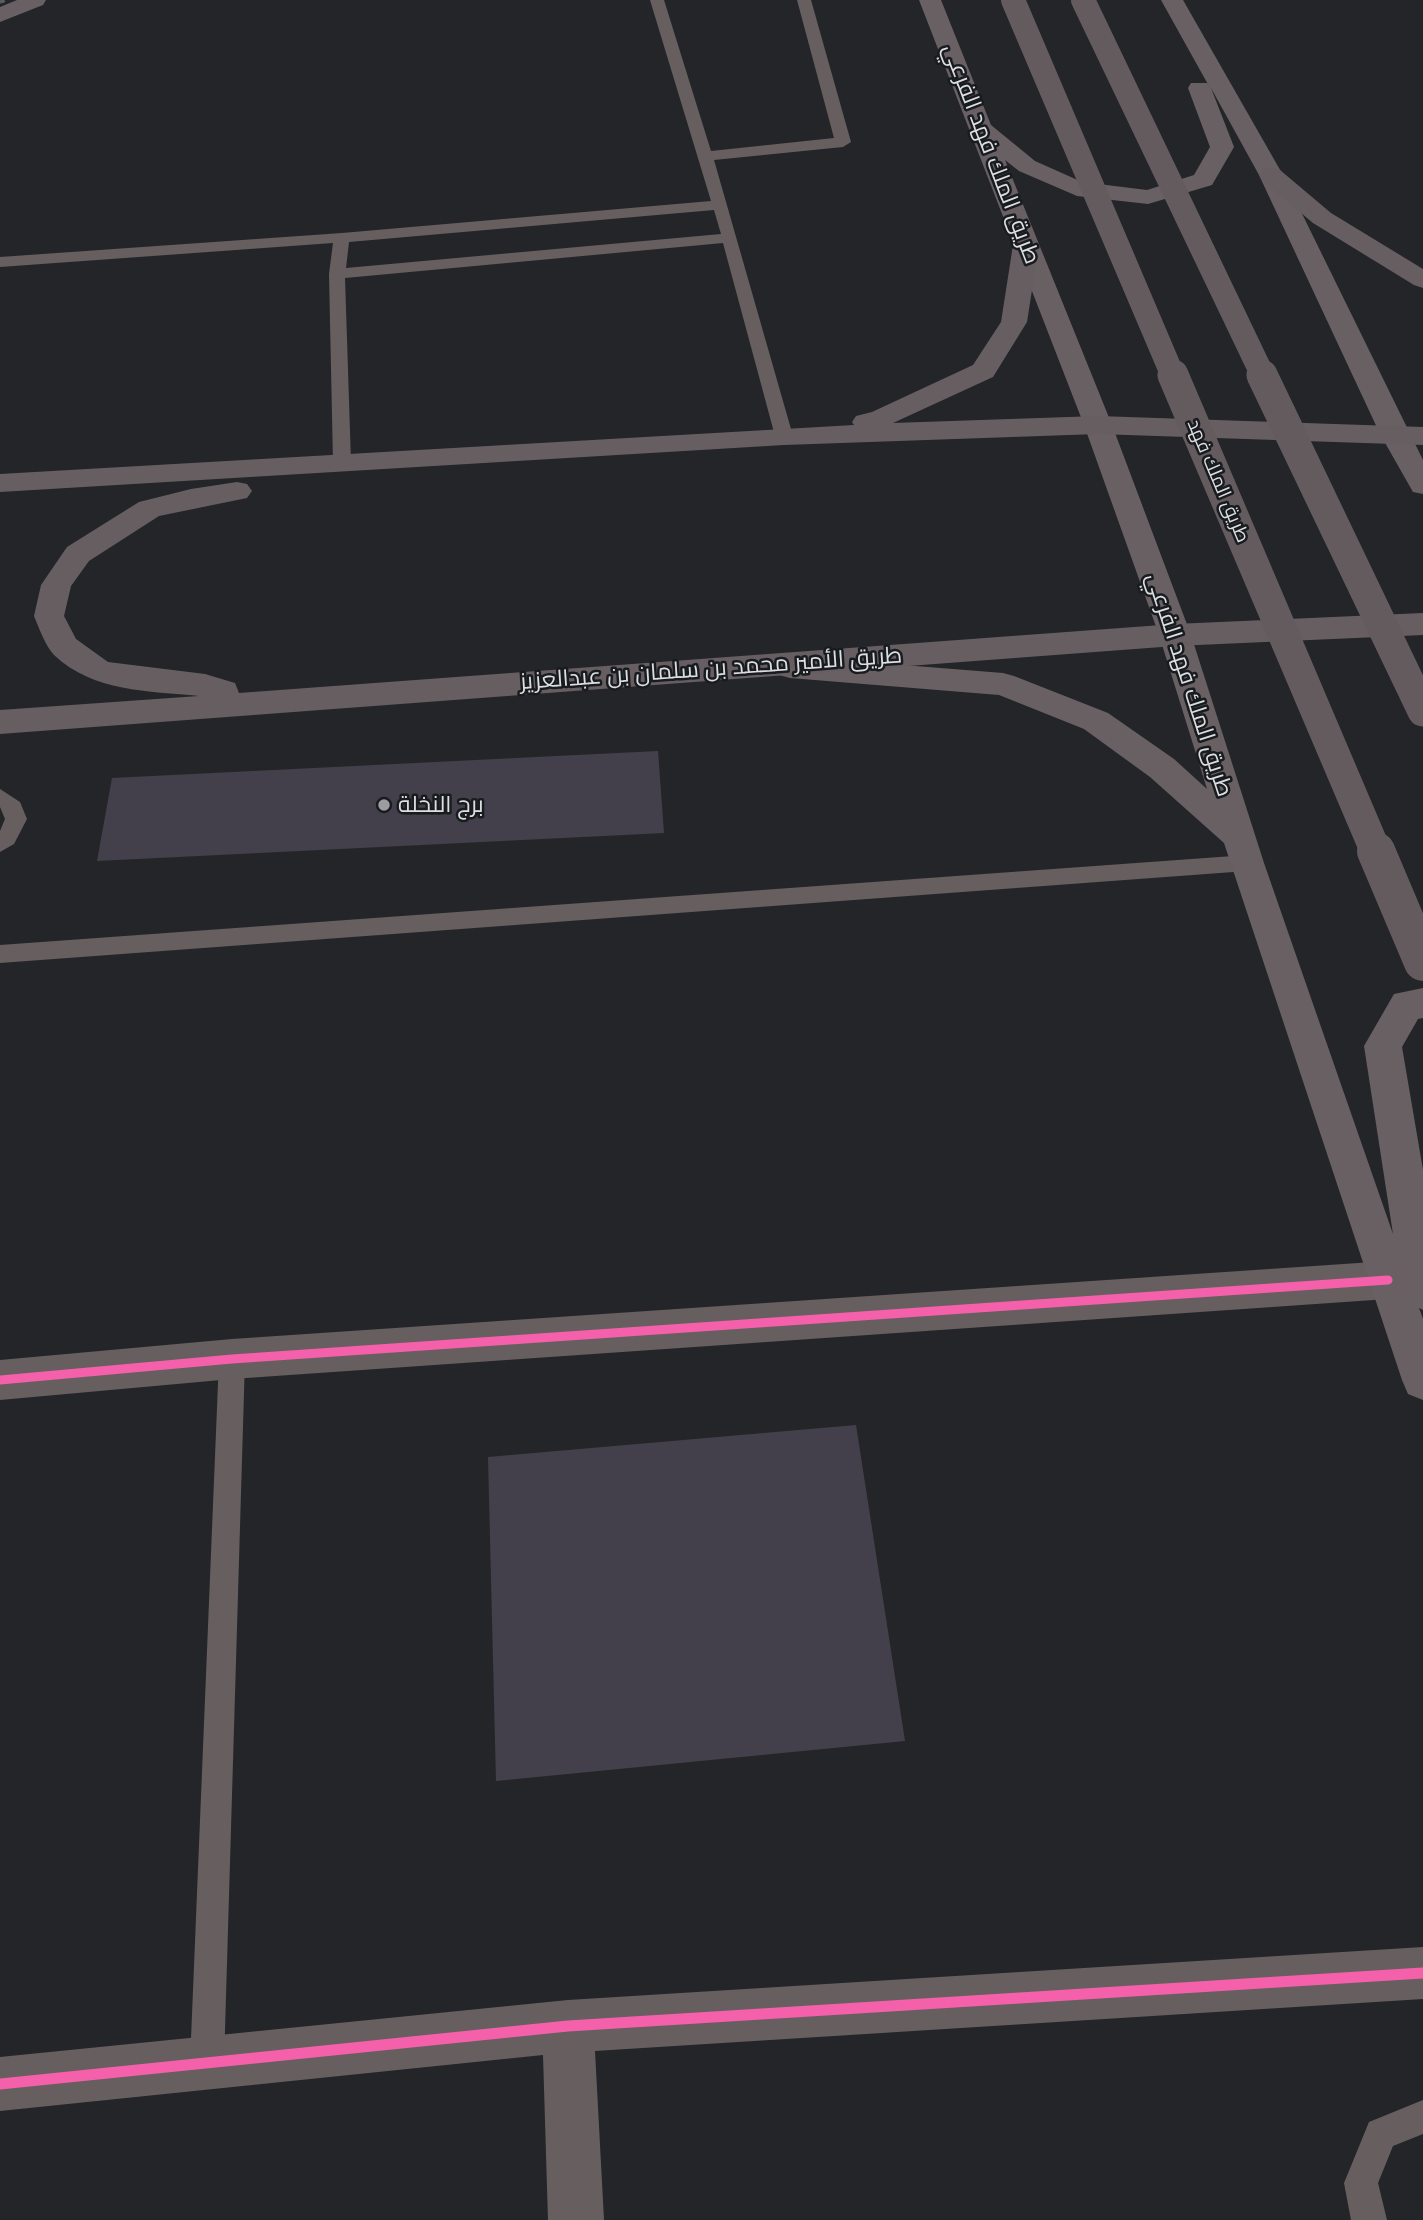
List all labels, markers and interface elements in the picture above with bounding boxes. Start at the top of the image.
street label: طريق الملك فهد الفرعي [936,40,1046,268]
street label: طريق الملك فهد [1182,416,1254,546]
street label: طريق الملك فهد الفرعي [1140,570,1238,800]
street label: طريق الأمير محمد بن سلمان بن عبدالعزيز [519,642,903,696]
place label: برج النخلة [398,791,484,819]
marker: برج النخلة [376,797,392,813]

